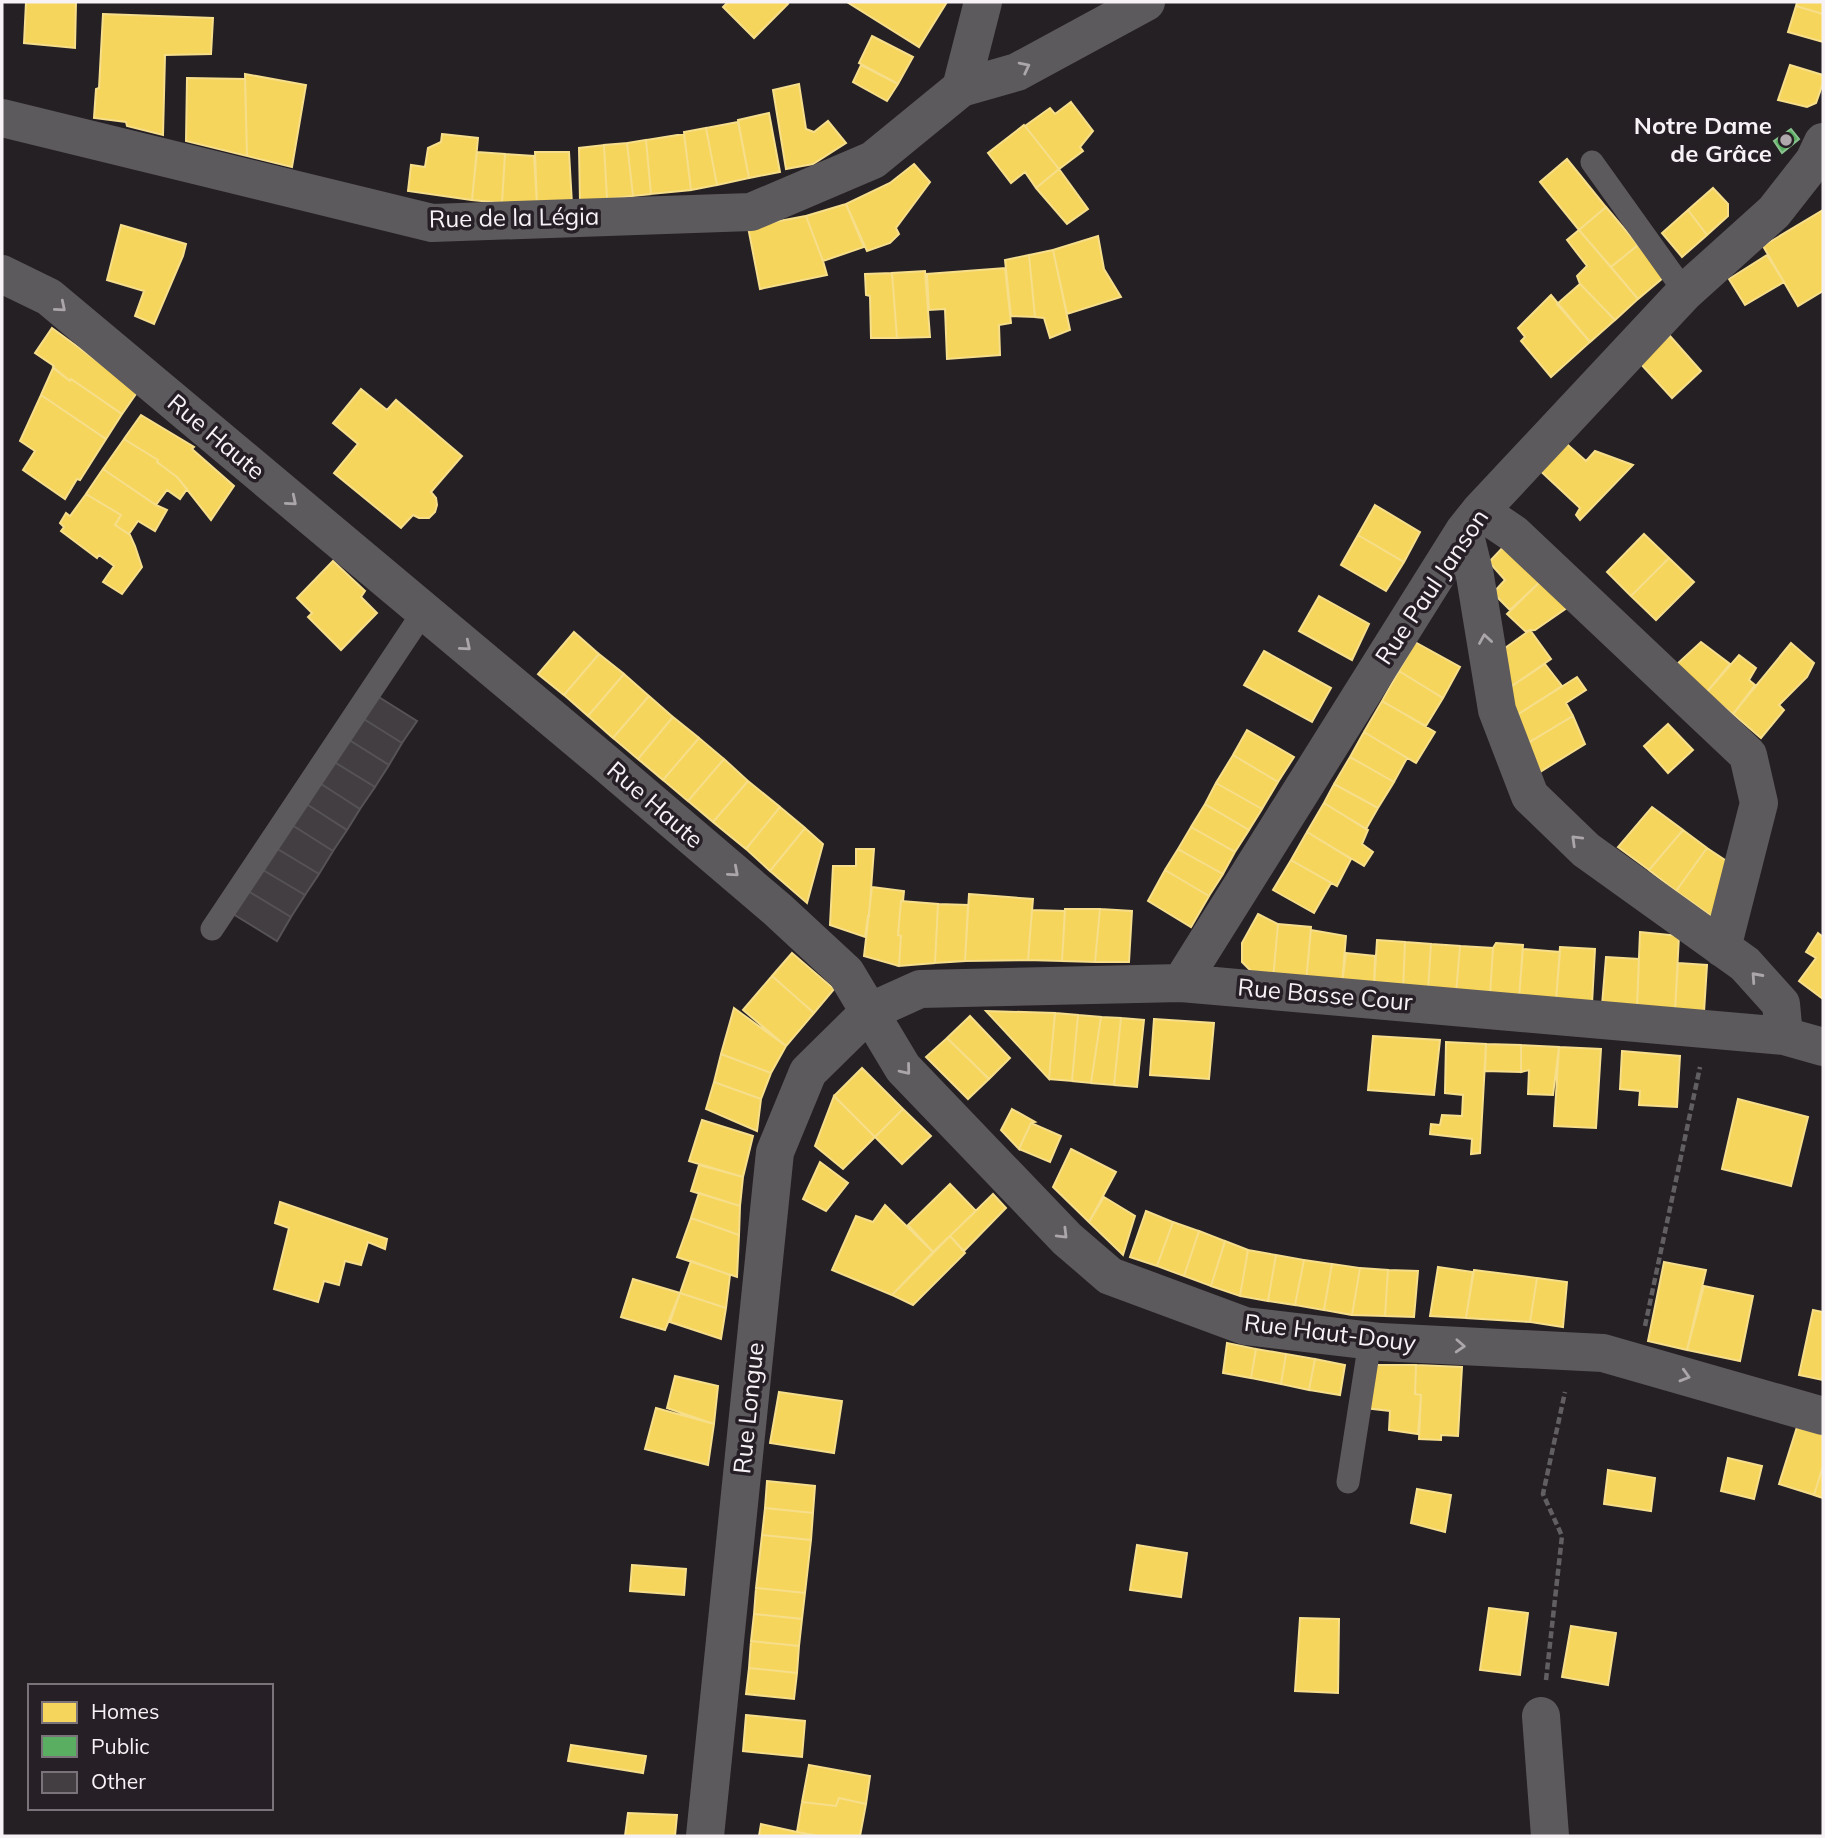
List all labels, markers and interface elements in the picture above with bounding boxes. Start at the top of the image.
one-way arrow [1018,61,1031,75]
place label: Notre Dame de Grâce [1634,110,1772,168]
marker: Notre Dame de Grâce [1778,132,1794,148]
street label: Rue de la Légia [428,201,599,233]
one-way arrow [53,299,66,312]
street label: Rue Haute [162,387,271,486]
one-way arrow [284,492,297,505]
street label: Rue Paul Janson [1368,503,1494,670]
one-way arrow [1478,633,1493,645]
one-way arrow [459,638,471,651]
street label: Rue Haute [601,754,710,854]
one-way arrow [1571,835,1584,848]
one-way arrow [725,864,738,876]
street label: Rue Basse Cour [1236,971,1414,1017]
one-way arrow [1752,972,1765,985]
one-way arrow [898,1061,910,1074]
one-way arrow [1055,1226,1068,1239]
street label: Rue Haut-Douy [1242,1307,1418,1357]
one-way arrow [1455,1339,1466,1354]
street label: Rue Longue [726,1341,770,1475]
one-way arrow [1678,1368,1690,1383]
legend [28,1684,273,1810]
text: Homes [91,1698,159,1724]
text: Public [91,1733,150,1759]
text: Other [91,1768,146,1794]

